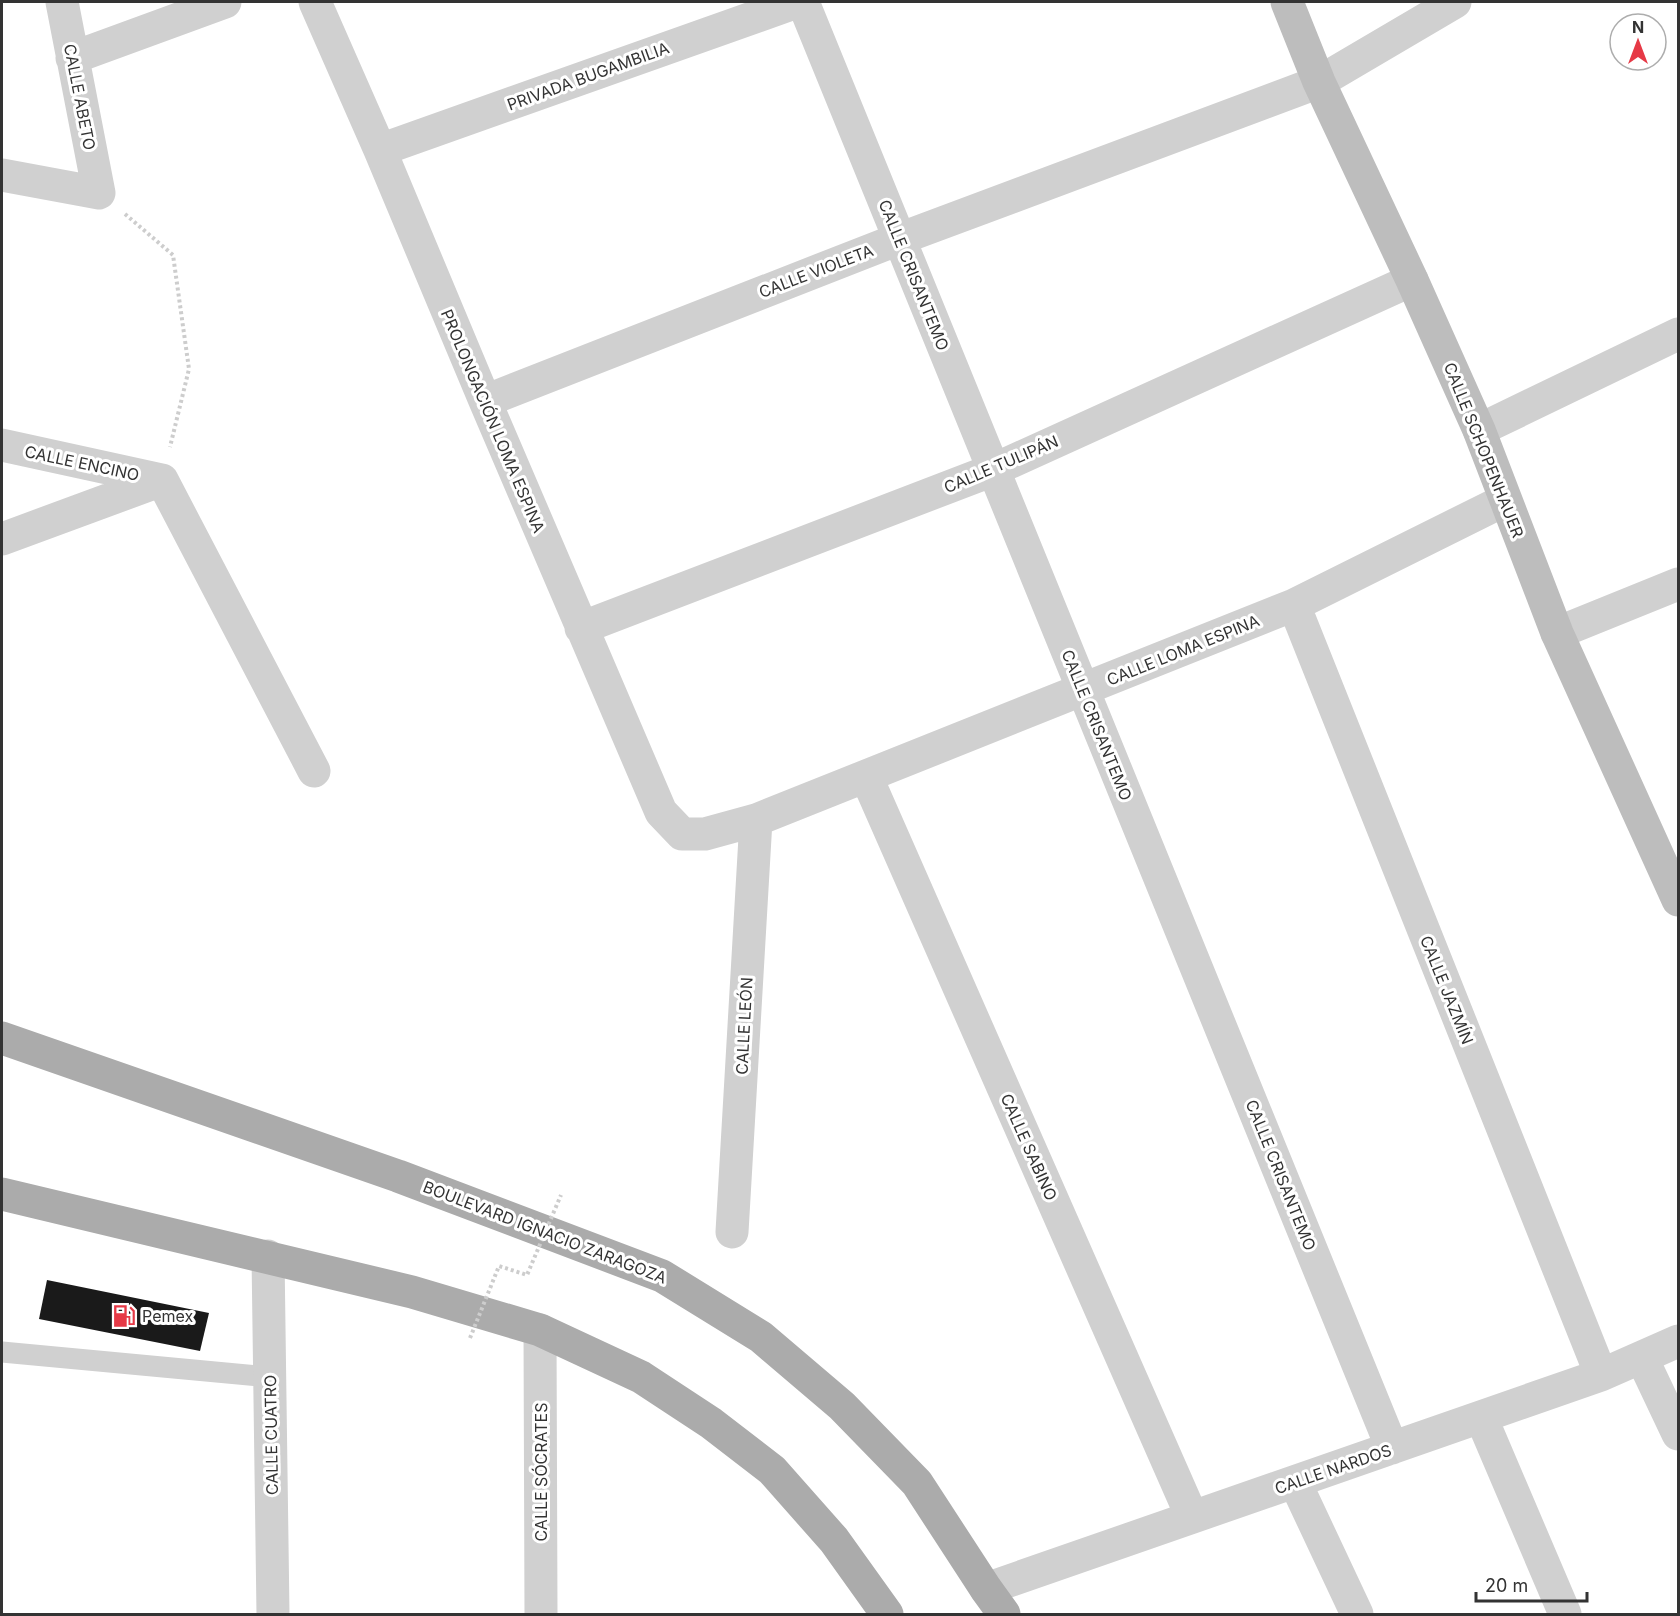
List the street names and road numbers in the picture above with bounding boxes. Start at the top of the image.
street label: PRIVADA BUGAMBILIA [504,37,672,115]
street label: CALLE ABETO [60,42,100,152]
street label: CALLE CRISANTEMO [875,197,953,353]
street label: CALLE VIOLETA [756,240,876,302]
street label: PROLONGACIÓN LOMA ESPINA [437,306,549,536]
street label: CALLE SCHOPENHAUER [1440,360,1528,540]
street label: CALLE TULIPÁN [941,431,1061,497]
street label: CALLE ENCINO [23,441,141,485]
street label: CALLE LOMA ESPINA [1104,610,1262,690]
street label: CALLE CRISANTEMO [1058,647,1136,803]
street label: CALLE JAZMÍN [1416,933,1478,1047]
street label: CALLE LEÓN [731,977,757,1075]
street label: CALLE SABINO [996,1090,1062,1204]
street label: CALLE CRISANTEMO [1242,1097,1320,1253]
street label: BOULEVARD IGNACIO ZARAGOZA [420,1176,670,1288]
street label: CALLE CUATRO [260,1375,282,1495]
street label: CALLE SÓCRATES [531,1403,551,1542]
street label: CALLE NARDOS [1272,1440,1394,1498]

